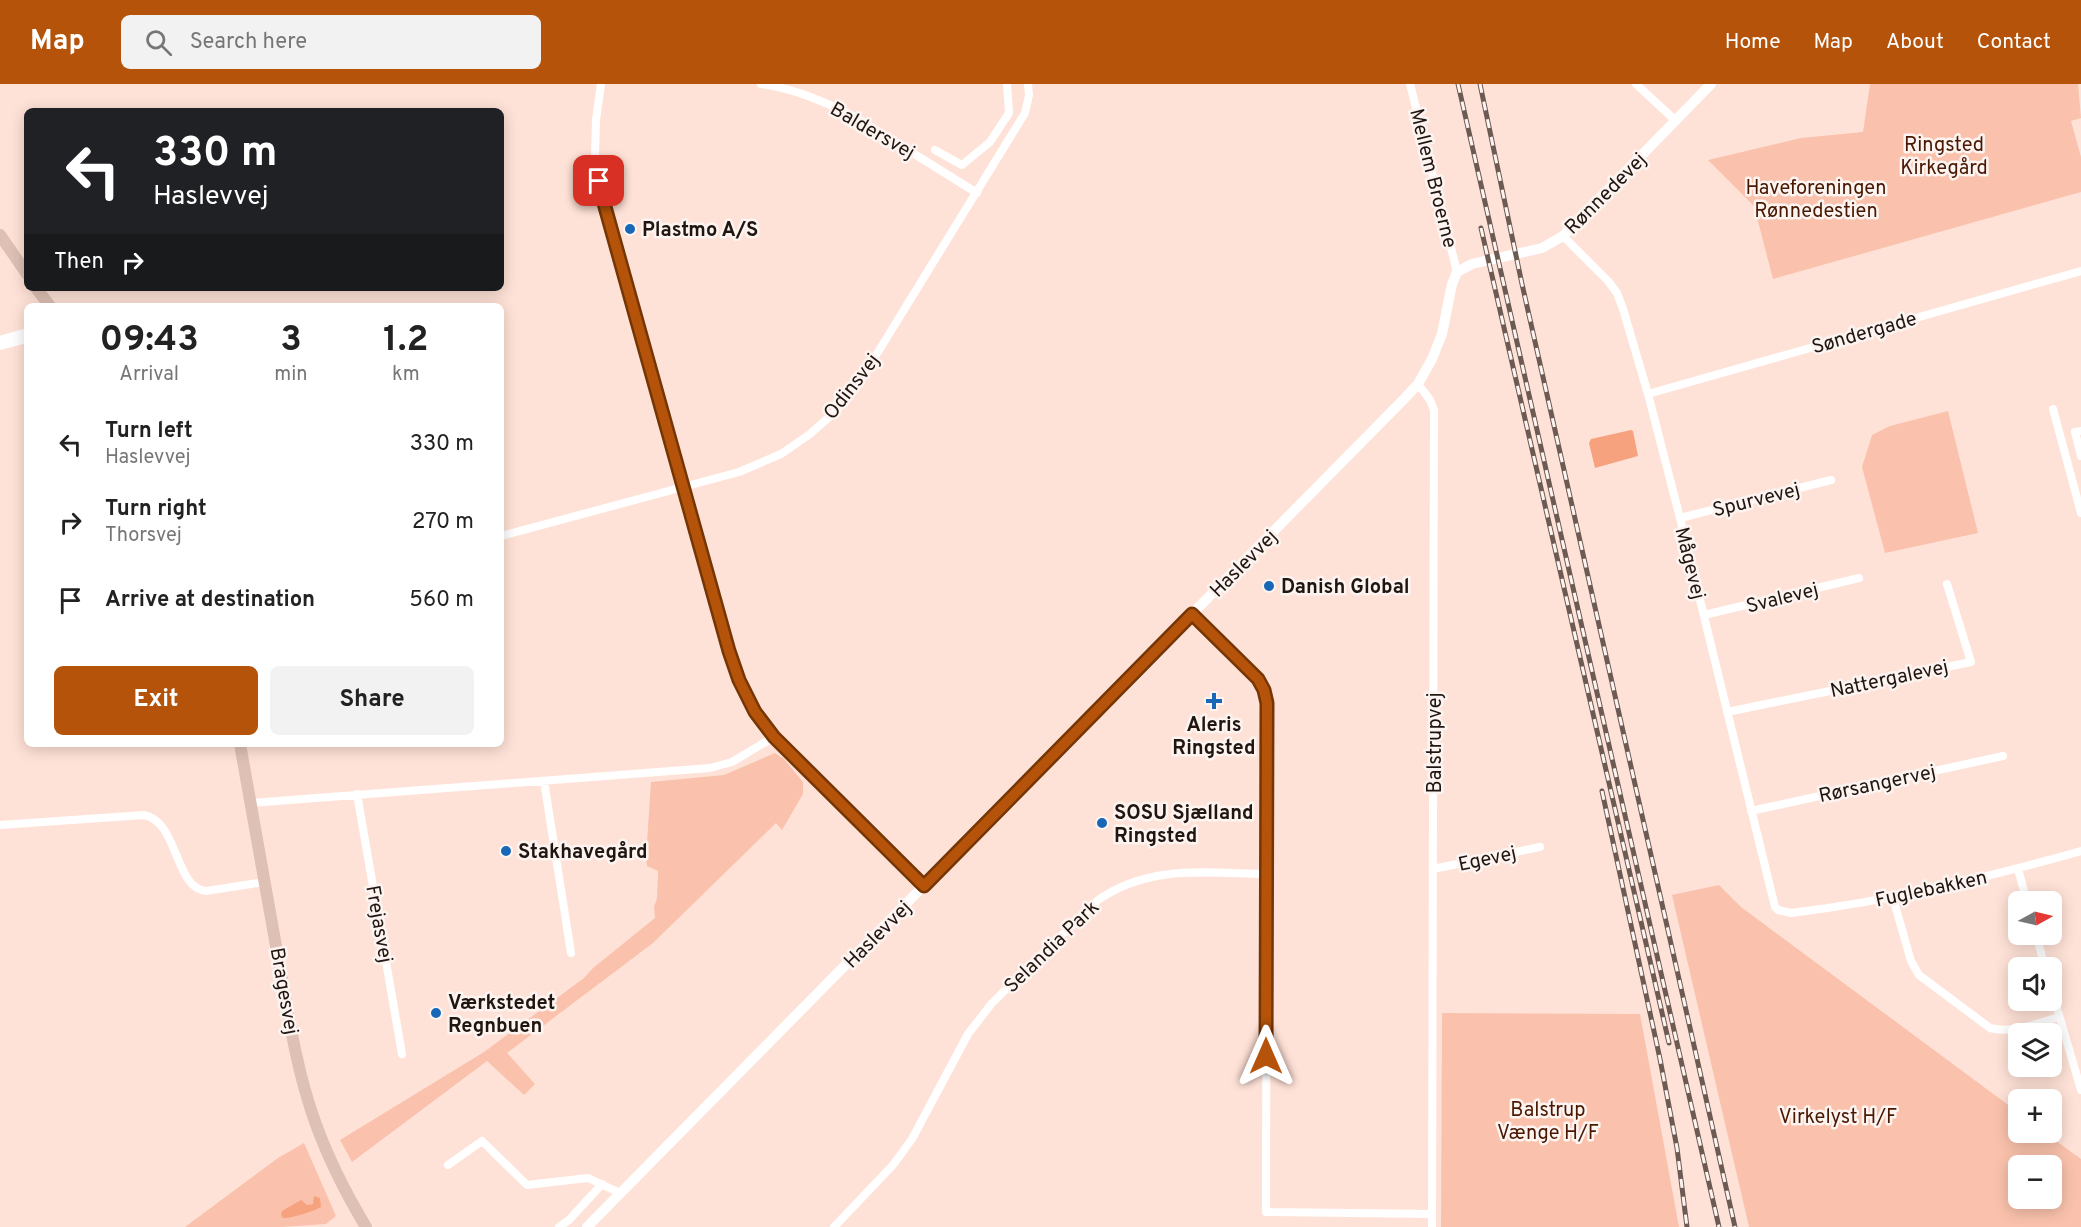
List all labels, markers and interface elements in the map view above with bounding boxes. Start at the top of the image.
search box [121,15,541,69]
text: Map [30,24,85,60]
icon: search [142,26,175,59]
text: Search here [190,29,307,56]
text: Home [1725,29,1781,56]
text: Map [1814,29,1853,56]
text: About [1886,29,1944,56]
text: Contact [1977,29,2051,56]
street label: Baldersvej [825,97,919,166]
street label: Mellem Broerne [1402,106,1462,251]
text: 330 m [153,128,278,181]
icon: left [54,132,132,210]
park label: Ringsted Kirkegård [1900,133,1988,182]
street label: Rønnedevej [1560,148,1653,241]
pin [573,155,624,206]
icon: arrive [582,164,615,197]
park label: Haveforeningen Rønnedestien [1745,176,1887,225]
text: Haslevvej [153,180,269,214]
place label: Plastmo A/S [642,218,758,244]
marker: Plastmo A/S [623,222,637,236]
icon: right [116,246,149,279]
text: Then [54,249,104,276]
street label: Søndergade [1809,307,1920,361]
text: 09:43 [100,318,199,364]
text: 3 [280,318,302,364]
text: 1.2 [383,318,428,364]
street label: Odinsvej [819,349,887,426]
text: Arrival [119,362,179,388]
text: min [274,362,308,388]
text: km [392,362,420,388]
text: Turn left [105,418,193,445]
icon: left [54,428,87,461]
text: 330 m [410,431,474,458]
text: Haslevvej [105,445,191,471]
street label: Spurvevej [1710,478,1803,524]
text: Turn right [105,496,207,523]
icon: right [54,506,87,539]
text: 270 m [412,509,474,536]
text: Thorsvej [105,523,182,549]
street label: Haslevvej [1205,525,1284,604]
street label: Mågevej [1668,525,1711,602]
place label: Danish Global [1281,575,1410,601]
street label: Svalevej [1744,577,1821,620]
marker: Danish Global [1262,579,1276,593]
icon: arrive [54,584,87,617]
text: Arrive at destination [105,587,315,614]
text: 560 m [409,587,474,614]
street label: Nattergalevej [1828,655,1951,705]
button: Exit [54,666,258,735]
button: Share [270,666,474,735]
marker: Aleris Ringsted [1205,692,1223,710]
street label: Balstrupvej [1423,692,1449,794]
place label: Aleris Ringsted [1172,713,1256,762]
street label: Rørsangervej [1816,760,1938,810]
place label: SOSU Sjælland Ringsted [1114,801,1254,850]
marker: SOSU Sjælland Ringsted [1095,816,1109,830]
place label: Stakhavegård [518,840,647,866]
street label: Egevej [1456,841,1519,879]
marker: Stakhavegård [499,844,513,858]
street label: Fuglebakken [1873,865,1990,915]
street label: Frejasvej [358,883,398,965]
north arrow [2008,891,2062,945]
map controls [2008,891,2062,1209]
street label: Selandia Park [999,895,1106,999]
street label: Haslevvej [839,896,918,975]
street label: Bragesvej [263,946,303,1037]
button: sound [2008,957,2062,1011]
place label: Værkstedet Regnbuen [448,991,556,1040]
marker: Værkstedet Regnbuen [429,1006,443,1020]
button: layers [2008,1023,2062,1077]
position arrow [1234,1024,1298,1088]
button: + [2008,1089,2062,1143]
park label: Balstrup Vænge H/F [1497,1098,1599,1147]
park label: Virkelyst H/F [1779,1105,1897,1131]
button: − [2008,1155,2062,1209]

